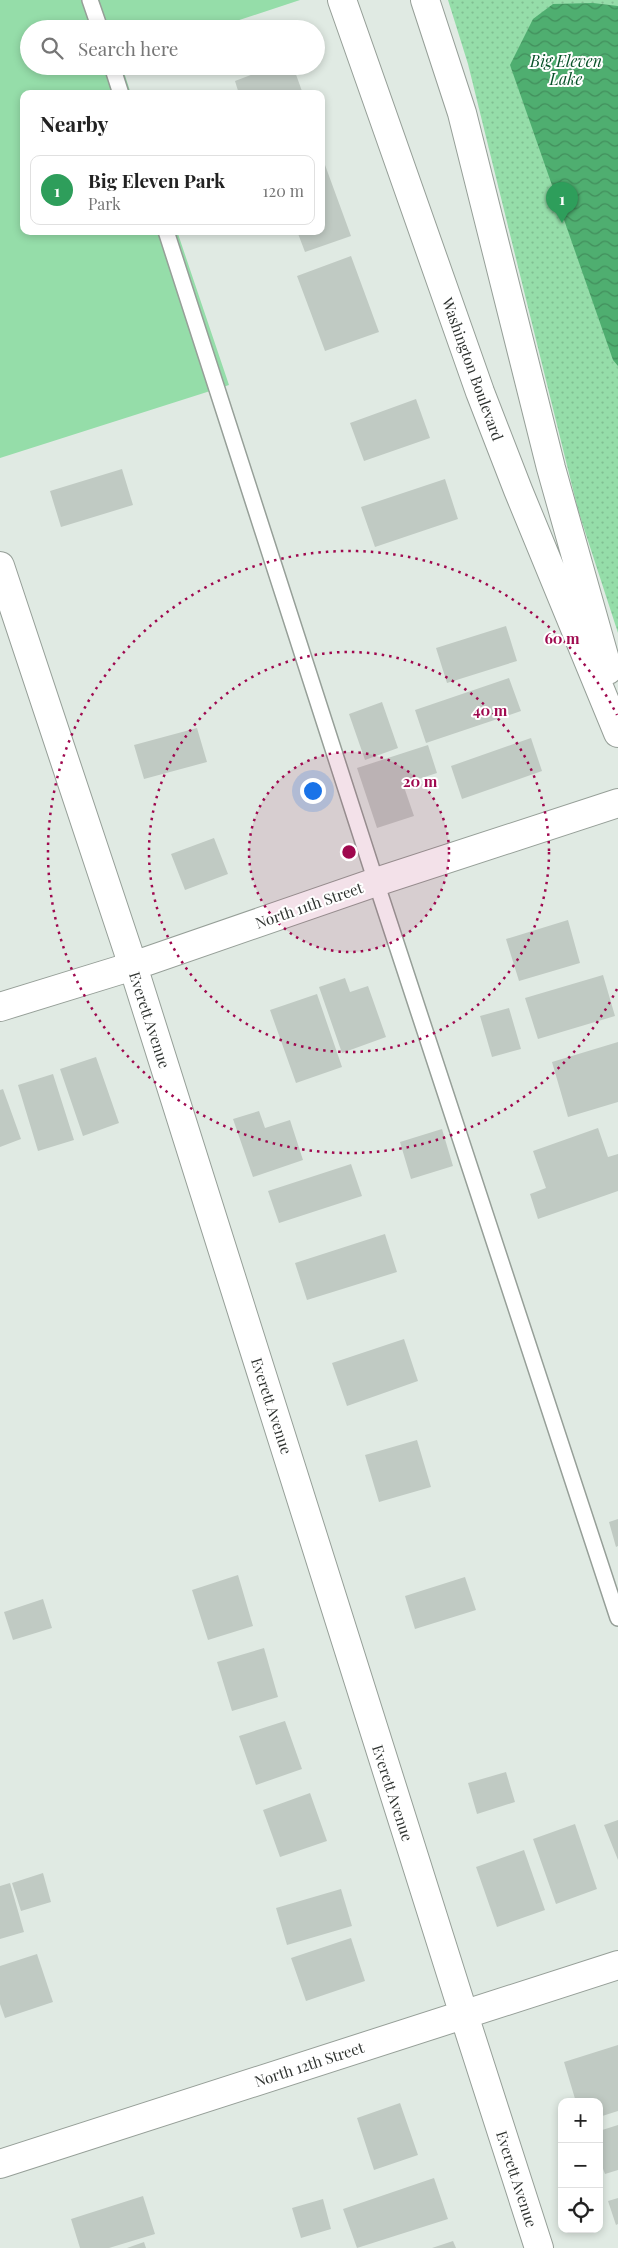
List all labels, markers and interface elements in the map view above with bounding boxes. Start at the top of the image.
search box [20,20,325,75]
icon: search [38,34,66,62]
text: Search here [78,35,178,61]
water label: Big Eleven Lake [529,50,602,89]
text: Nearby [40,109,109,137]
text: Big Eleven Park [88,167,225,193]
text: 1 [54,180,60,201]
text: 120 m [263,180,304,201]
pin: 1 [546,182,578,223]
text: Park [88,193,121,214]
street label: Washington Boulevard [437,294,508,444]
text: 60 m [544,628,580,648]
text: 40 m [473,700,508,720]
text: 20 m [403,771,438,791]
your location [300,778,326,804]
centre of rings [340,843,358,861]
street label: North 11th Street [253,877,366,933]
street label: Everett Avenue [125,969,175,1071]
street label: Everett Avenue [247,1355,297,1457]
street label: Everett Avenue [368,1742,418,1844]
street label: North 12th Street [252,2037,367,2091]
map controls [558,2098,603,2233]
button: + [558,2098,603,2143]
street label: Everett Avenue [492,2128,542,2230]
button: − [558,2143,603,2188]
button: locate [558,2188,603,2233]

